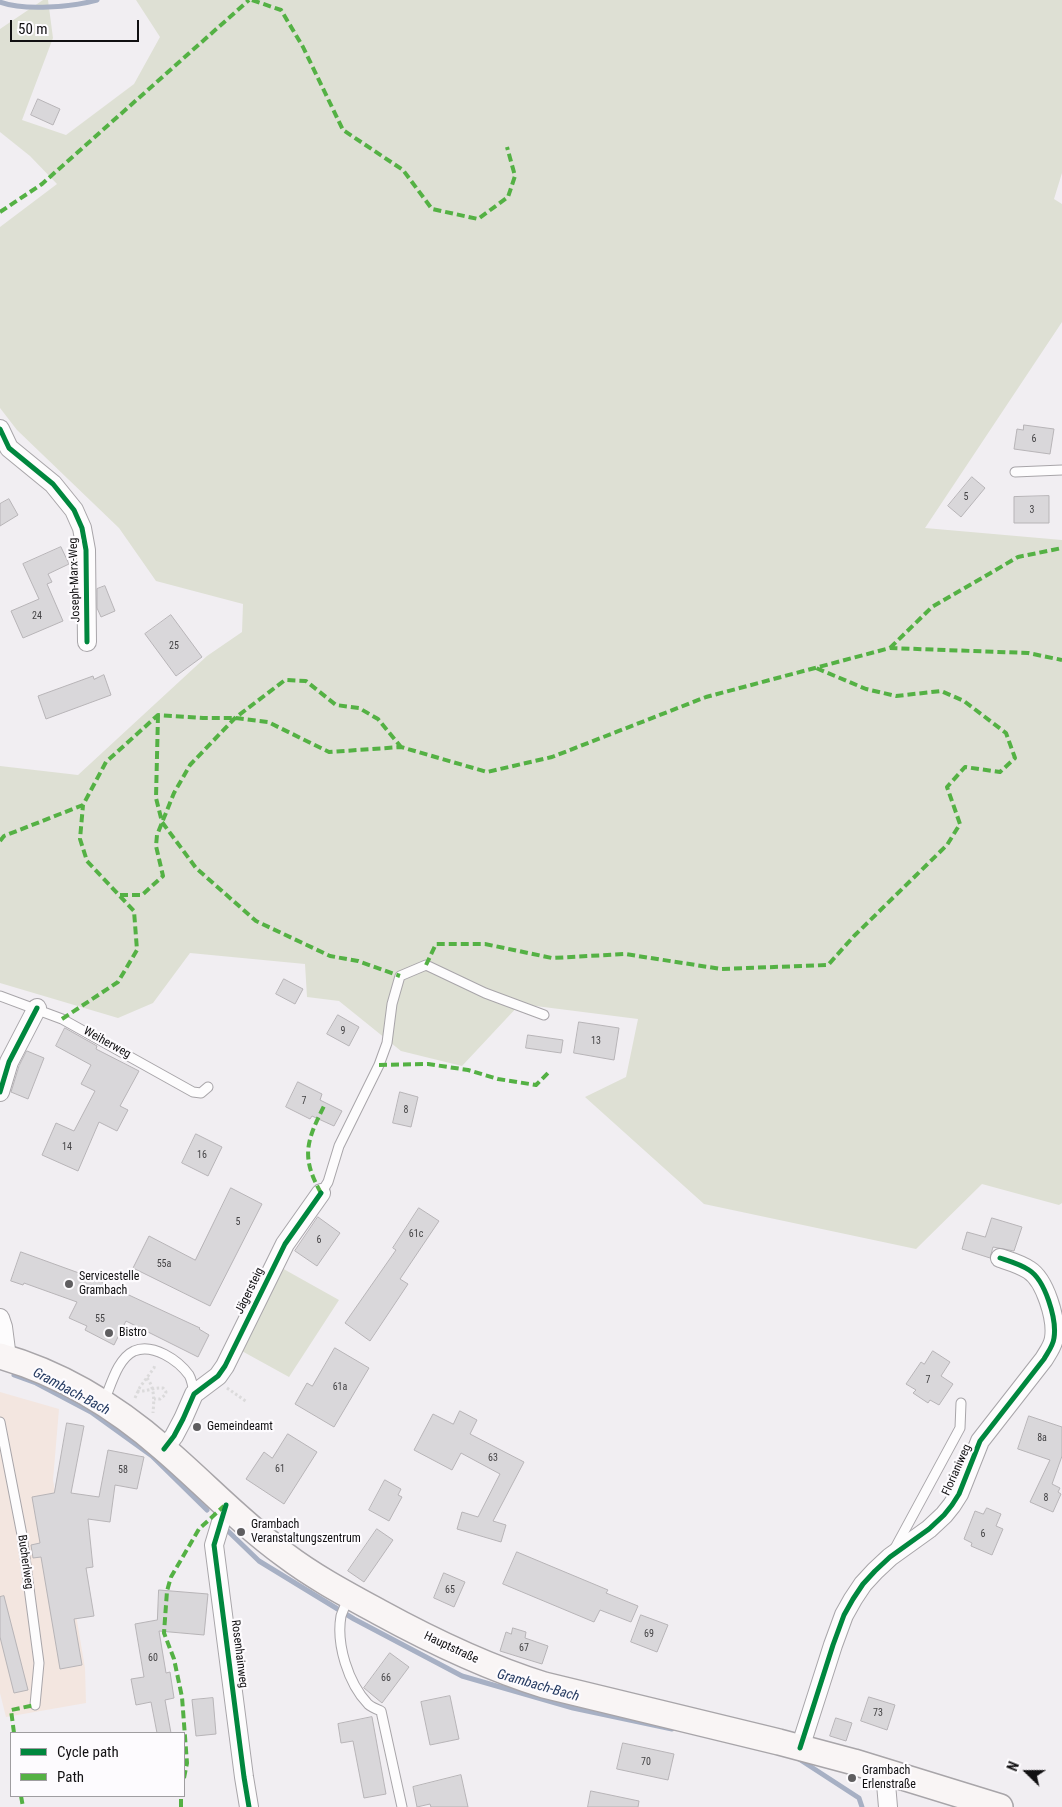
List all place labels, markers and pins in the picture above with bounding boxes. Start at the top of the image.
place label: Servicestelle Grambach [79,1270,139,1298]
marker: Servicestelle Grambach [63,1278,75,1290]
place label: Bistro [119,1326,147,1340]
marker: Bistro [103,1327,115,1339]
place label: Gemeindeamt [207,1420,273,1434]
marker: Gemeindeamt [191,1421,203,1433]
place label: Grambach Veranstaltungszentrum [251,1518,361,1546]
marker: Grambach Veranstaltungszentrum [235,1526,247,1538]
place label: Grambach Erlenstraße [862,1764,916,1792]
marker: Grambach Erlenstraße [846,1772,858,1784]

